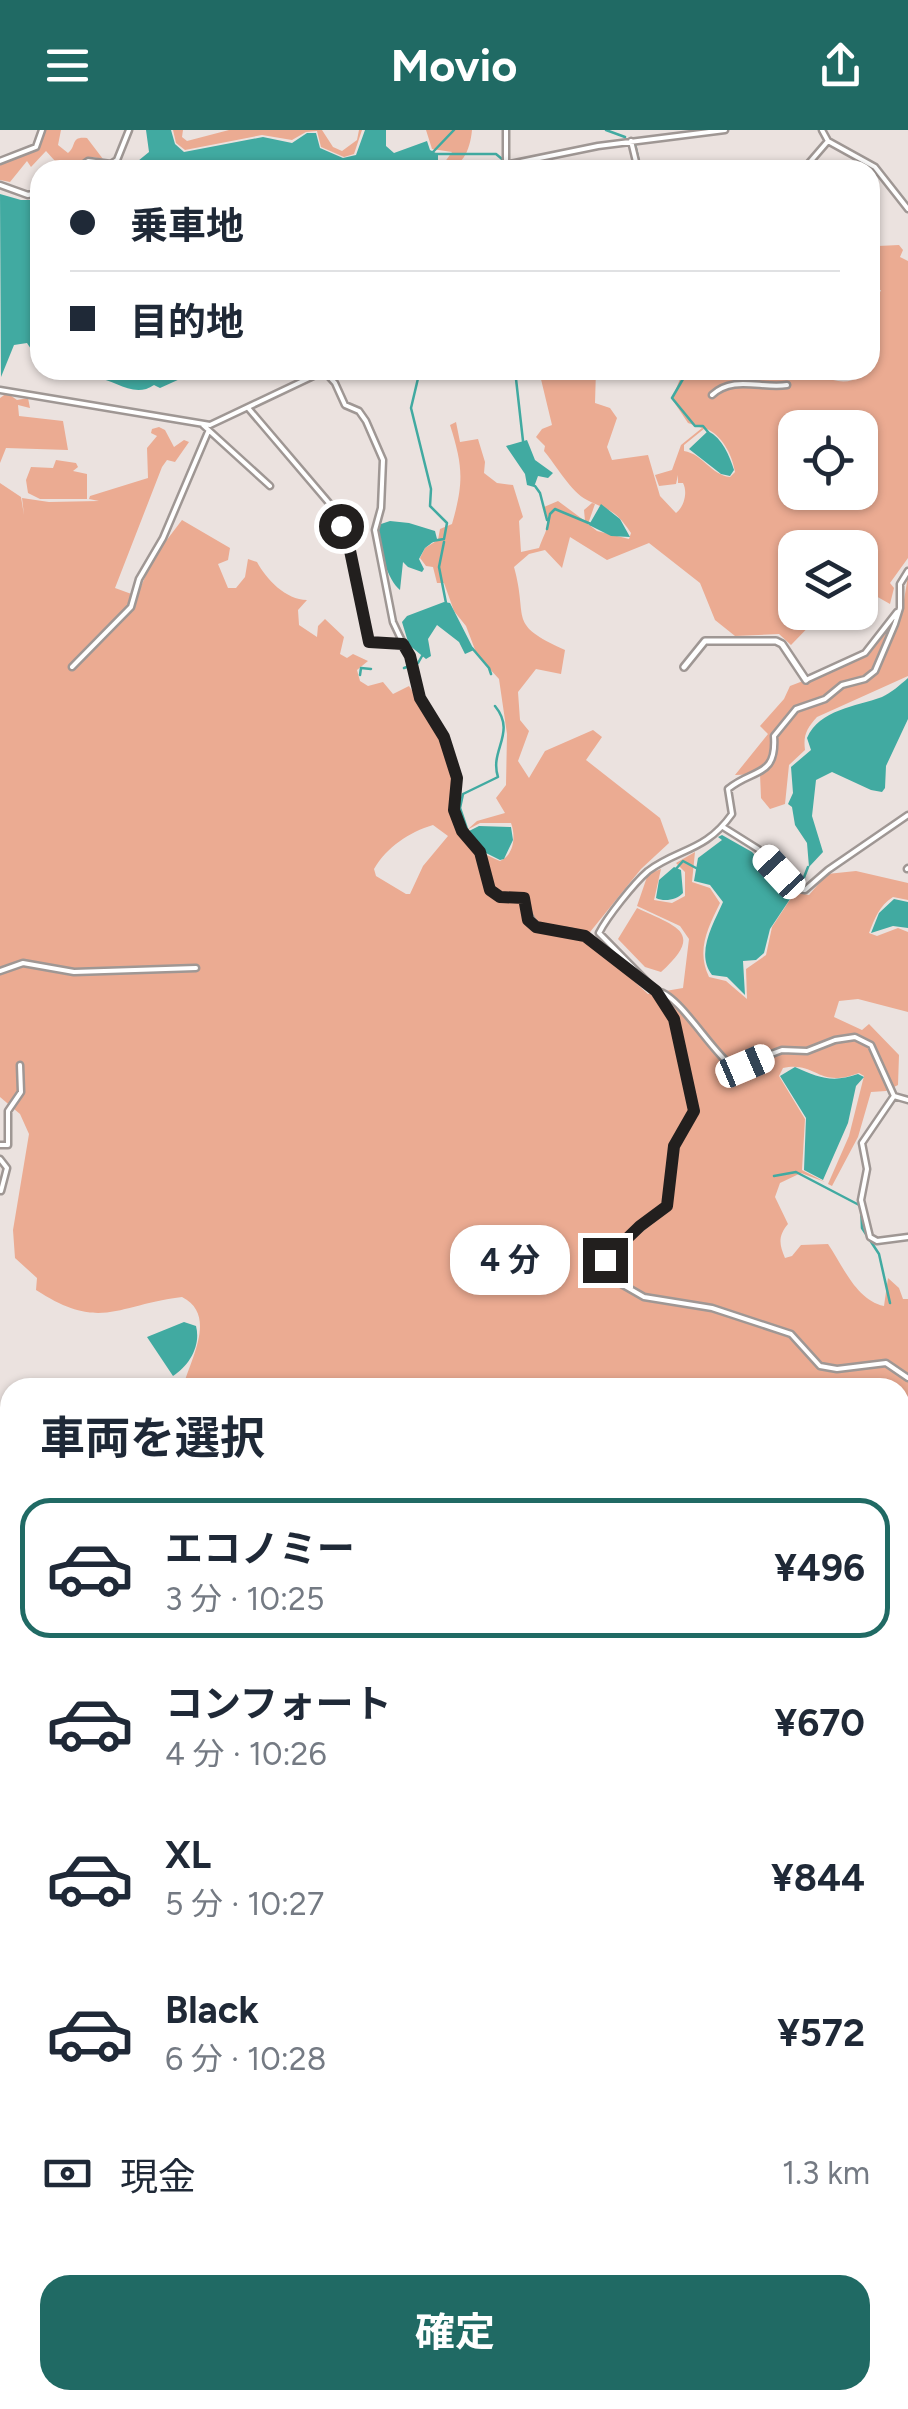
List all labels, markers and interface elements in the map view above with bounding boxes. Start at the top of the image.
icon: menu [40,38,95,93]
text: Movio [391,38,517,92]
icon: share [813,38,868,93]
text: 乗車地 [130,203,244,249]
text: 目的地 [130,299,244,345]
map controls [778,410,878,630]
button: locate [778,410,878,510]
route start [319,504,364,549]
button: layers [778,530,878,630]
car [748,840,810,904]
car [712,1040,778,1092]
callout: 4 分 [450,1225,570,1295]
route end [583,1238,628,1283]
text: 4 分 [480,1241,540,1279]
text: 車両を選択 [40,1411,265,1465]
icon: car [45,1523,135,1613]
text: エコノミー [165,1526,355,1572]
text: ¥496 [774,1545,865,1591]
text: 3 分 · 10:25 [165,1580,324,1618]
icon: car [45,1678,135,1768]
text: コンフォート [165,1681,392,1727]
text: ¥670 [775,1700,865,1746]
text: 4 分 · 10:26 [165,1735,327,1773]
text: XL [165,1832,211,1878]
icon: car [45,1833,135,1923]
text: ¥844 [771,1855,865,1901]
text: 5 分 · 10:27 [165,1885,324,1923]
text: Black [165,1987,259,2033]
icon: car [45,1988,135,2078]
text: ¥572 [777,2010,865,2056]
text: 6 分 · 10:28 [165,2040,326,2078]
icon: cash [40,2146,95,2201]
text: 現金 [120,2154,196,2200]
text: 1.3 km [782,2154,870,2192]
button: 確定 [40,2275,870,2390]

